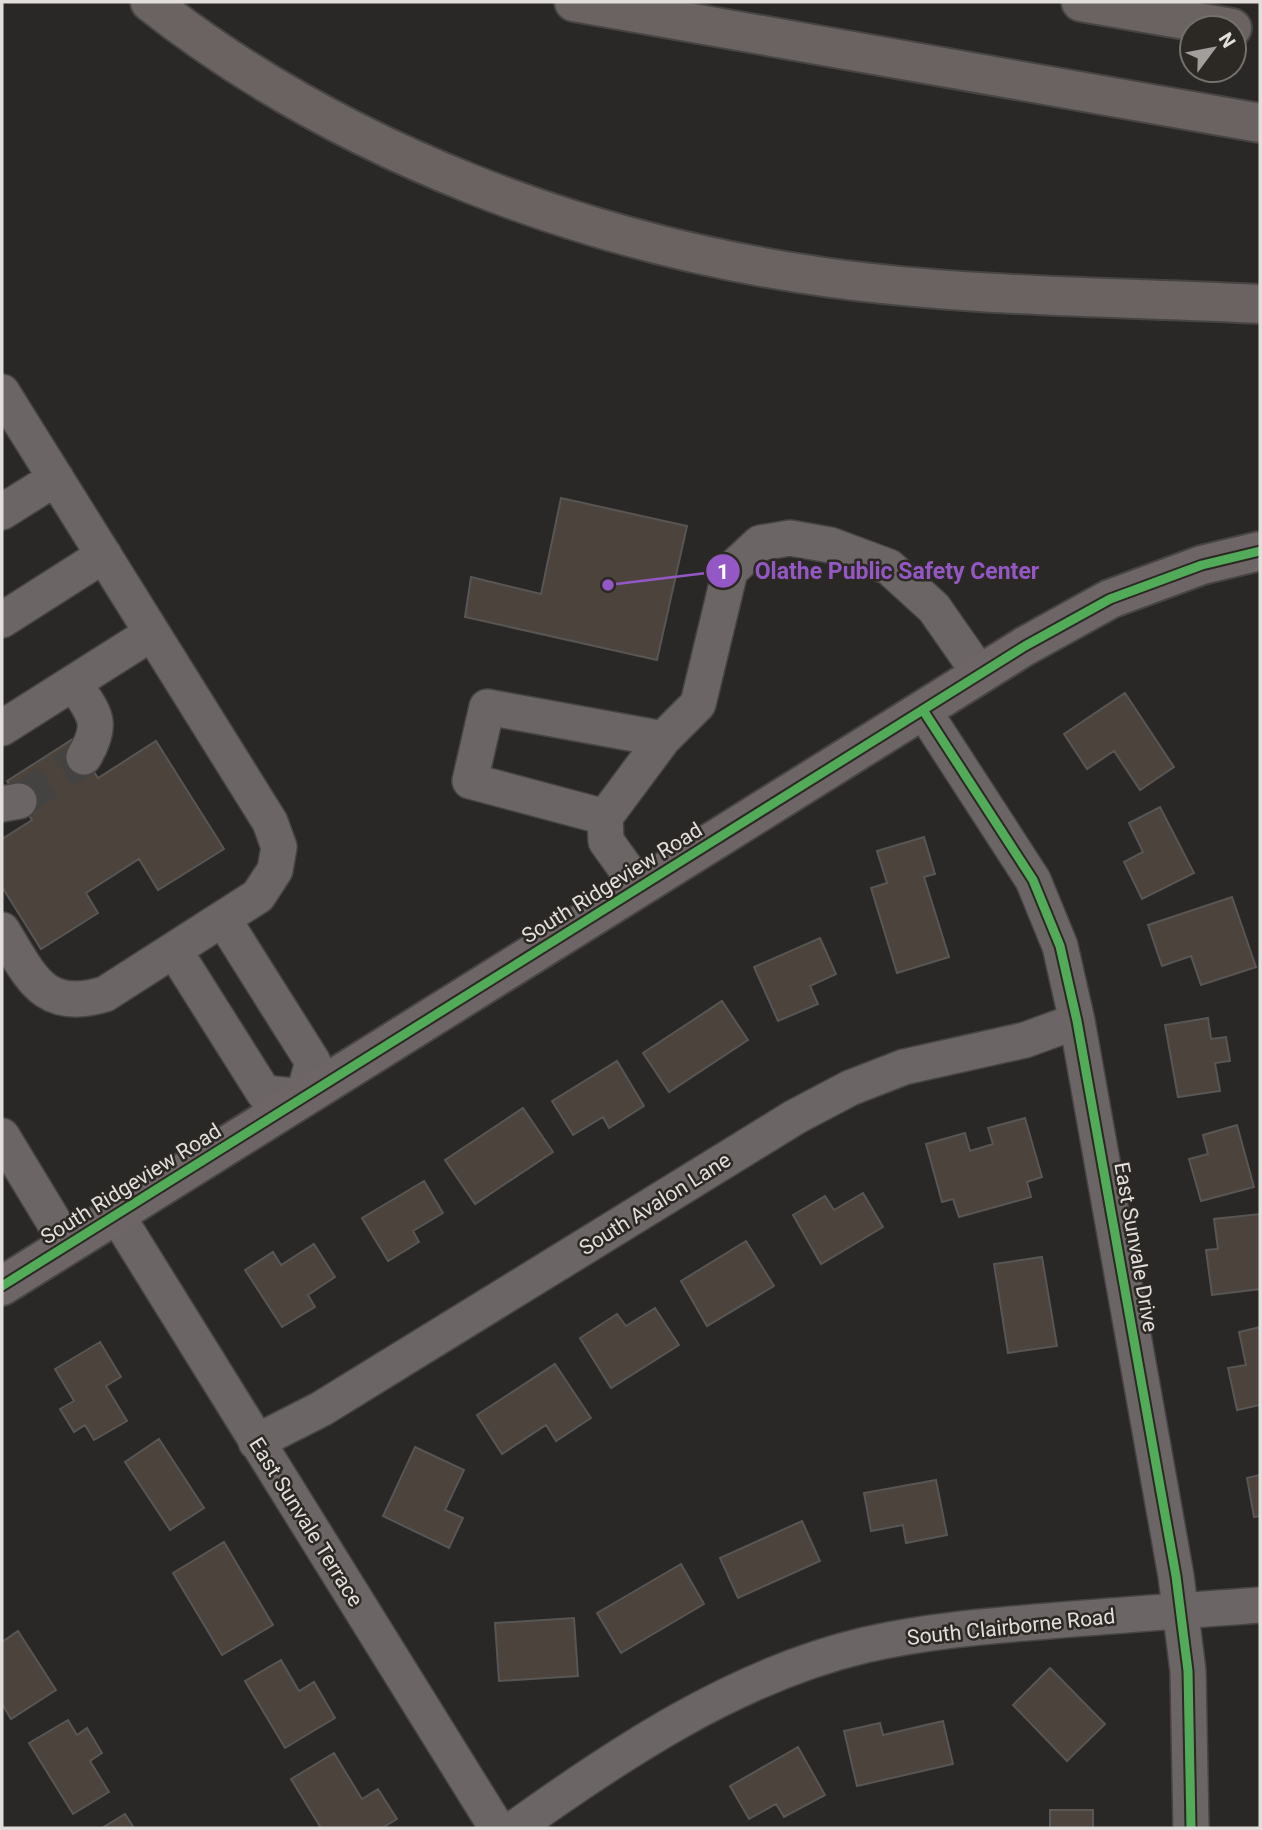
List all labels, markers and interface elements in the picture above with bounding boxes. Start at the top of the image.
north arrow [1178,14,1248,84]
text: N [1214,28,1240,52]
callout: Olathe Public Safety Center [705,549,1053,593]
text: Olathe Public Safety Center [755,558,1040,585]
text: 1 [717,560,729,584]
street label: South Ridgeview Road [517,818,707,948]
street label: South Ridgeview Road [36,1119,226,1249]
street label: South Avalon Lane [575,1148,735,1260]
street label: East Sunvale Drive [1109,1160,1163,1334]
street label: East Sunvale Terrace [244,1433,368,1611]
street label: South Clairborne Road [906,1604,1116,1650]

